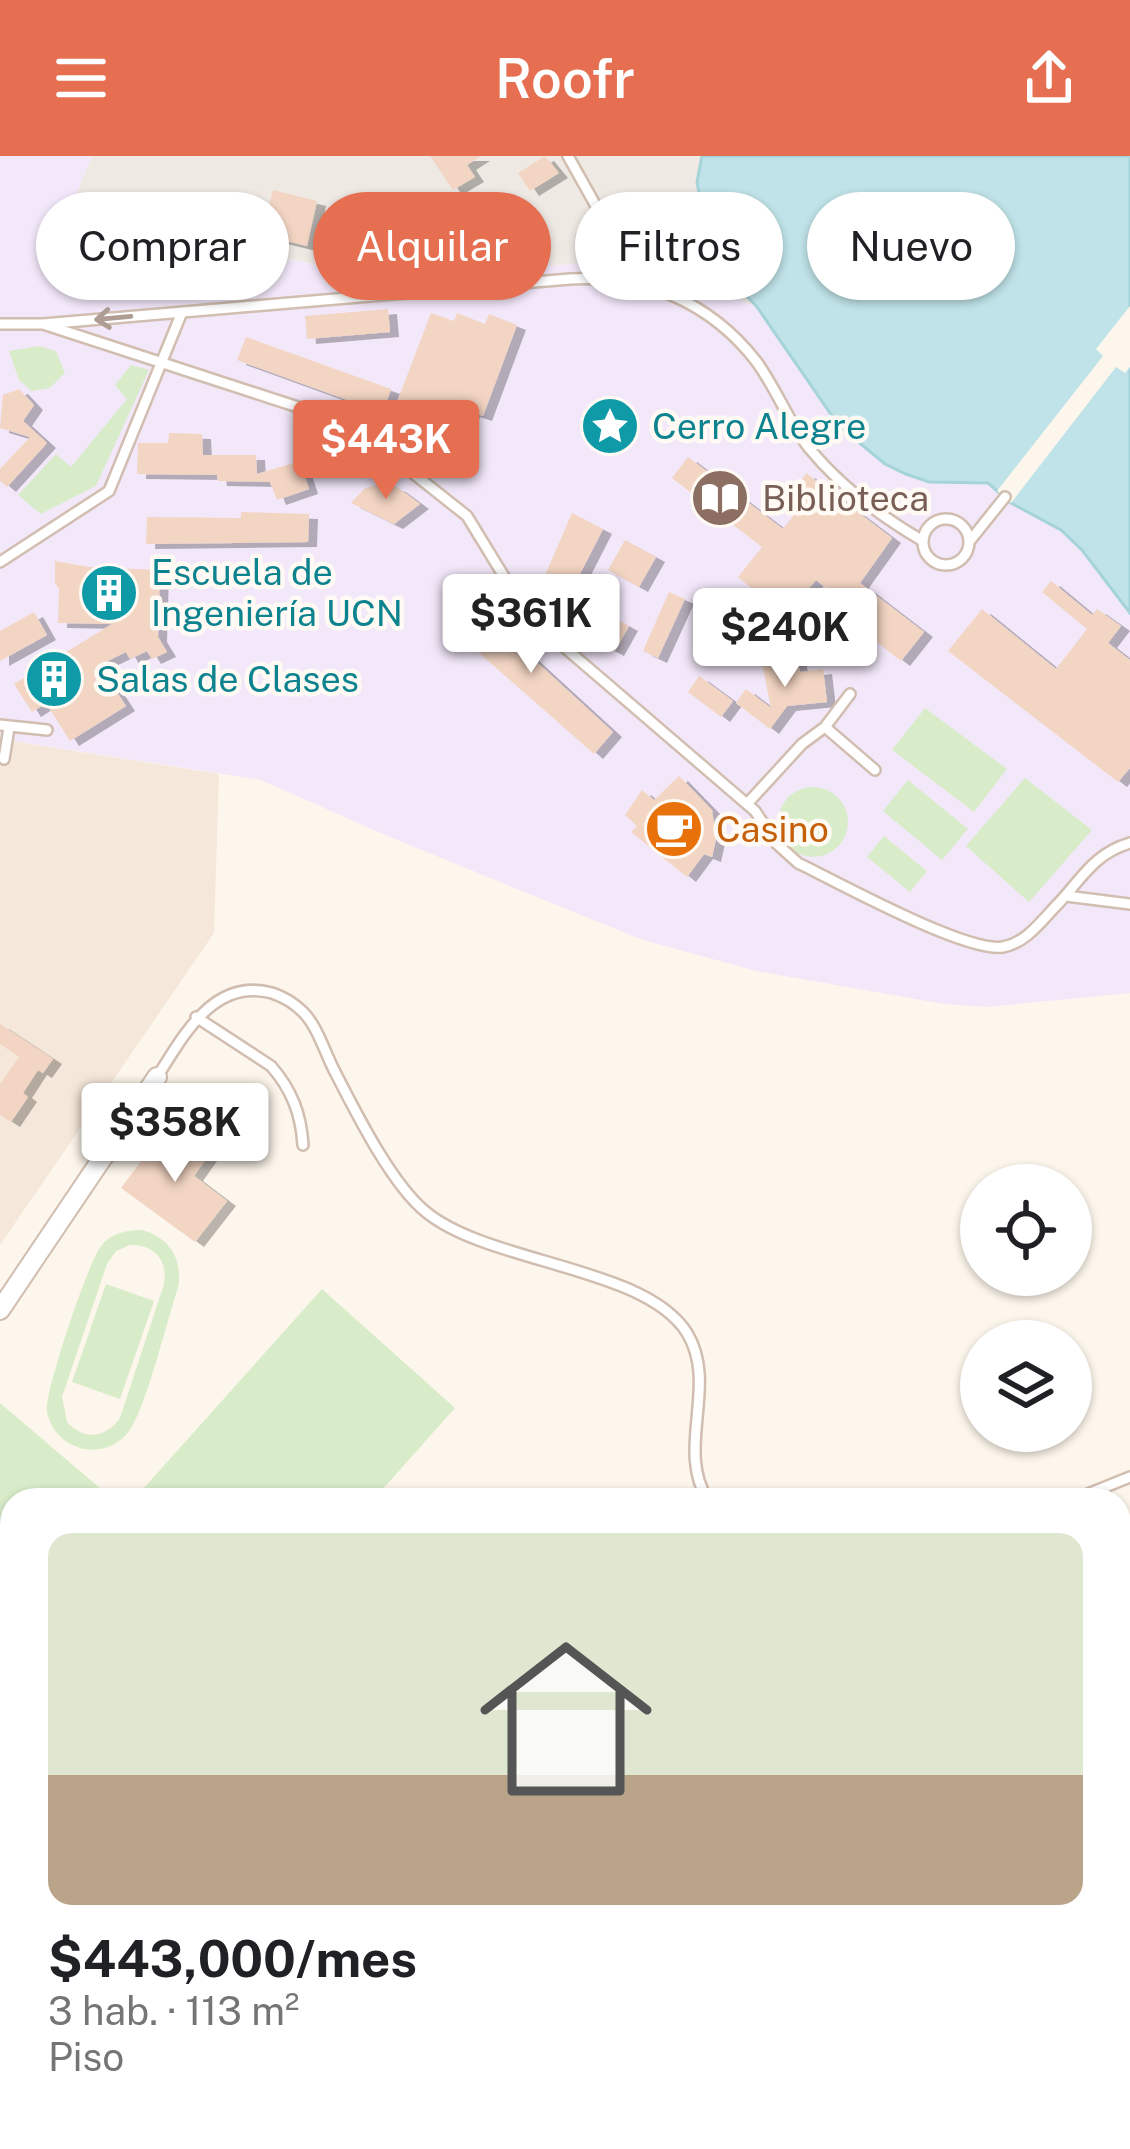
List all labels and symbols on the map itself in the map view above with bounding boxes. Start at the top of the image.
one-way arrow [94,307,133,330]
place icon: Cerro Alegre [579,395,641,457]
pin: $443K [302,400,470,502]
place label: Cerro Alegre [652,405,866,447]
library icon: Biblioteca [689,467,751,529]
place label: Biblioteca [762,477,929,519]
place label: Escuela de Ingeniería UCN [151,551,403,634]
building icon: Escuela de Ingeniería UCN [78,562,140,624]
pin: $361K [447,574,615,676]
pin: $240K [701,588,869,690]
building icon: Salas de Clases [23,648,85,710]
place label: Salas de Clases [96,658,359,700]
cafe icon: Casino [643,798,705,860]
place label: Casino [716,808,829,850]
pin: $358K [91,1083,259,1185]

